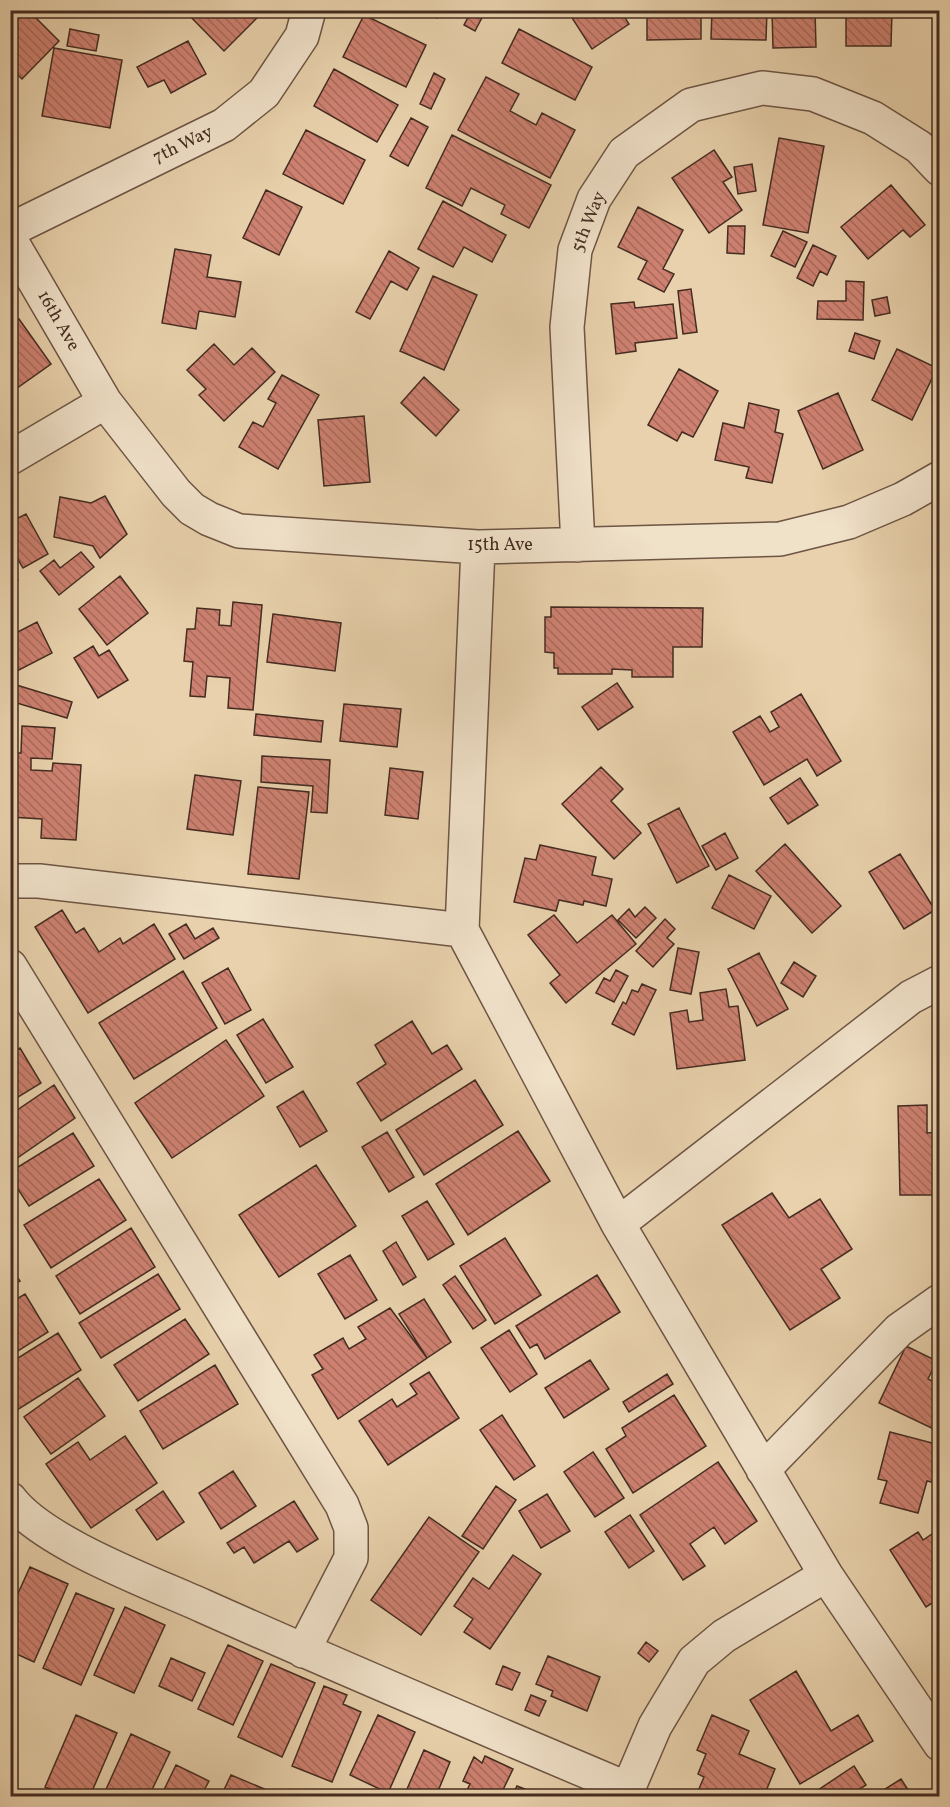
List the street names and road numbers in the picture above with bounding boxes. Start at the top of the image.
street label: 7th Way [149,120,217,170]
street label: 5th Way [565,188,613,256]
street label: 16th Ave [31,286,85,356]
street label: 15th Ave [467,533,533,558]

